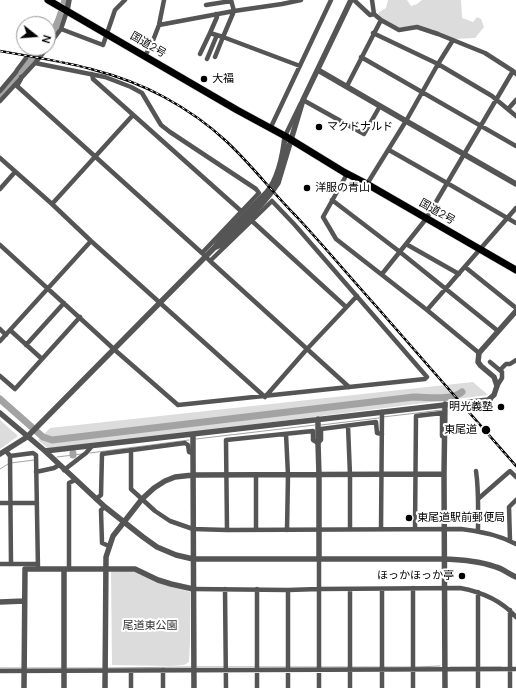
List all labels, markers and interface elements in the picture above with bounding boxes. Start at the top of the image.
north arrow [16,16,56,56]
street label: 国道2号 [128,29,168,61]
text: N [39,33,55,45]
place label: 大福 [212,72,234,86]
marker: 大福 [199,74,209,84]
place label: マクドナルド [327,120,393,134]
marker: マクドナルド [314,122,324,132]
place label: 洋服の青山 [315,181,370,195]
marker: 洋服の青山 [302,183,312,193]
street label: 国道2号 [417,196,457,228]
place label: 明光義塾 [449,400,493,414]
marker: 明光義塾 [496,402,506,412]
place label: 東尾道 [444,423,477,437]
marker: 東尾道 [480,424,492,436]
place label: 東尾道駅前郵便局 [417,511,505,525]
marker: 東尾道駅前郵便局 [404,513,414,523]
place label: ほっかほっか亭 [377,569,454,583]
marker: ほっかほっか亭 [457,571,467,581]
park label: 尾道東公園 [123,619,177,633]

